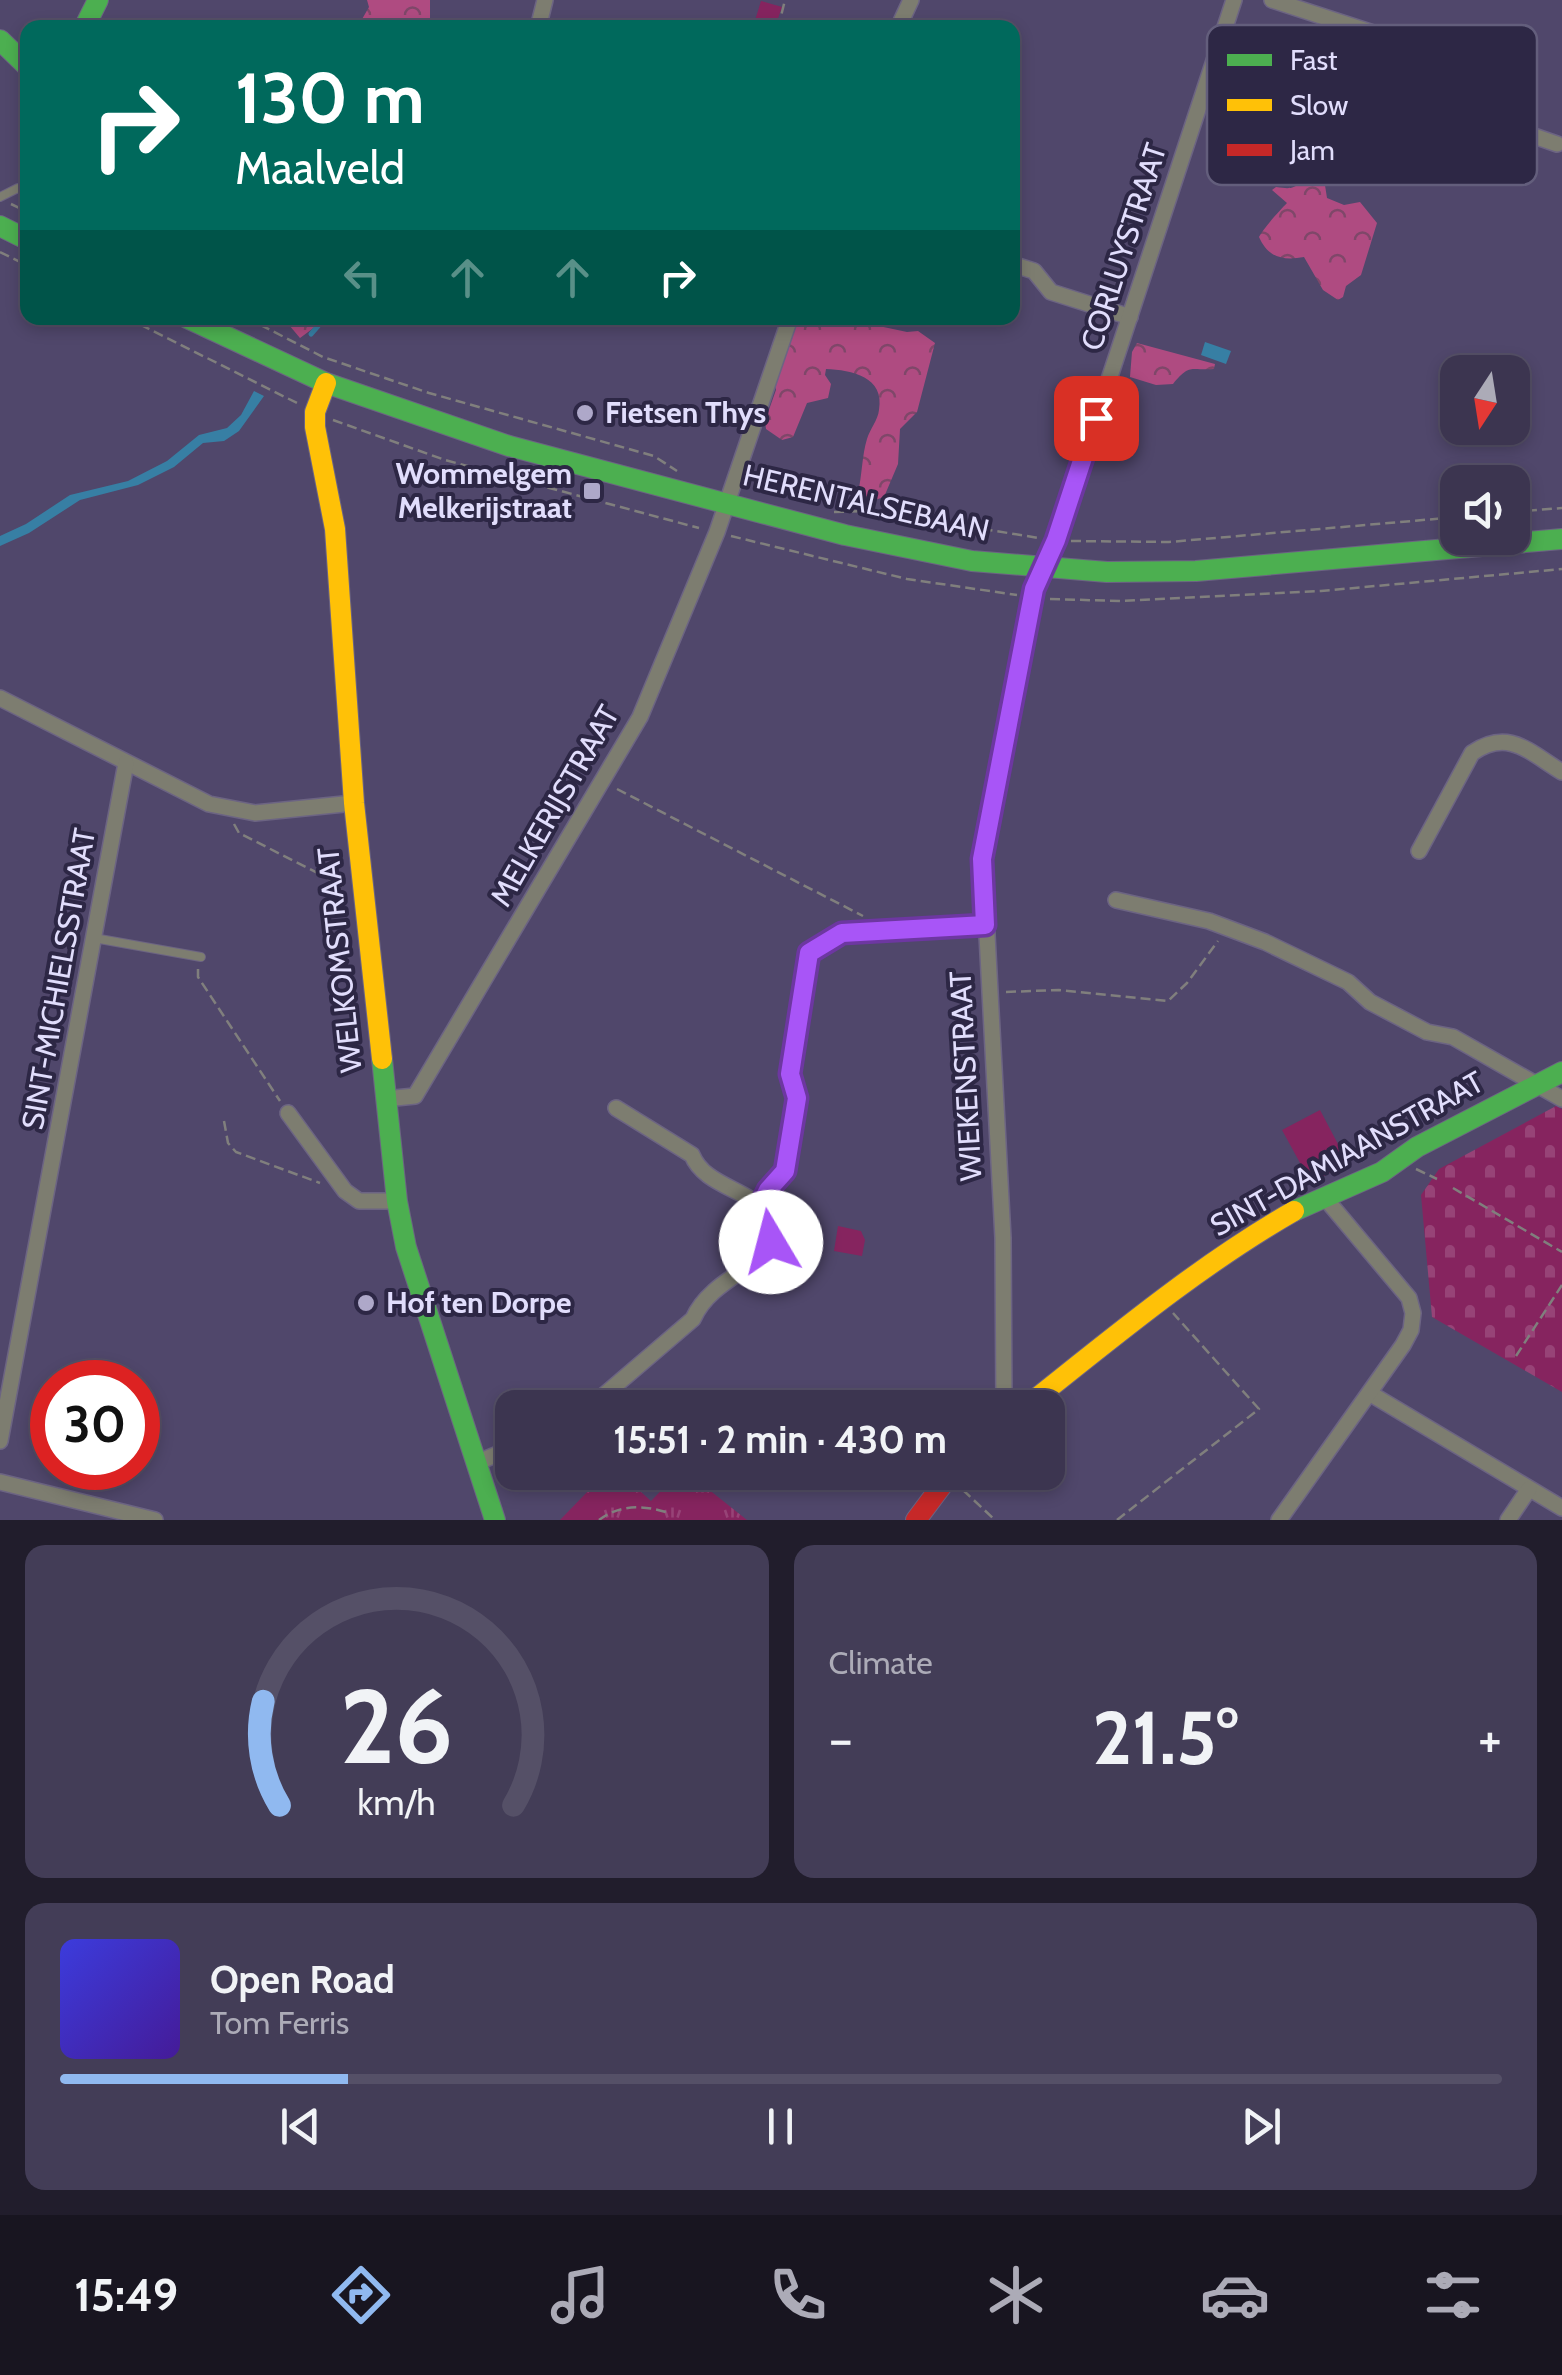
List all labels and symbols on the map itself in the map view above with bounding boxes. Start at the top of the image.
legend [1207,25,1537,185]
text: Fast [1290,43,1338,77]
text: Slow [1290,88,1348,122]
text: Jam [1289,133,1335,167]
street label: CORLUYSTRAAT [1073,139,1174,355]
north arrow [1440,355,1530,445]
pin [1054,376,1139,461]
place label: Fietsen Thys [605,394,766,431]
marker: Fietsen Thys [574,402,596,424]
place label: Wommelgem Melkerijstraat [395,455,572,526]
street label: HERENTALSEBAAN [739,456,993,549]
marker: Wommelgem Melkerijstraat [581,480,603,502]
street label: MELKERIJSTRAAT [482,699,627,913]
street label: SINT-MICHIELSSTRAAT [14,825,103,1132]
street label: WELKOMSTRAAT [309,846,370,1075]
street label: WIEKENSTRAAT [942,970,989,1182]
street label: SINT-DAMIAANSTRAAT [1204,1063,1490,1244]
position arrow [719,1190,823,1294]
place label: Hof ten Dorpe [386,1284,571,1321]
marker: Hof ten Dorpe [355,1292,377,1314]
speed limit sign: 30 [30,1360,160,1490]

